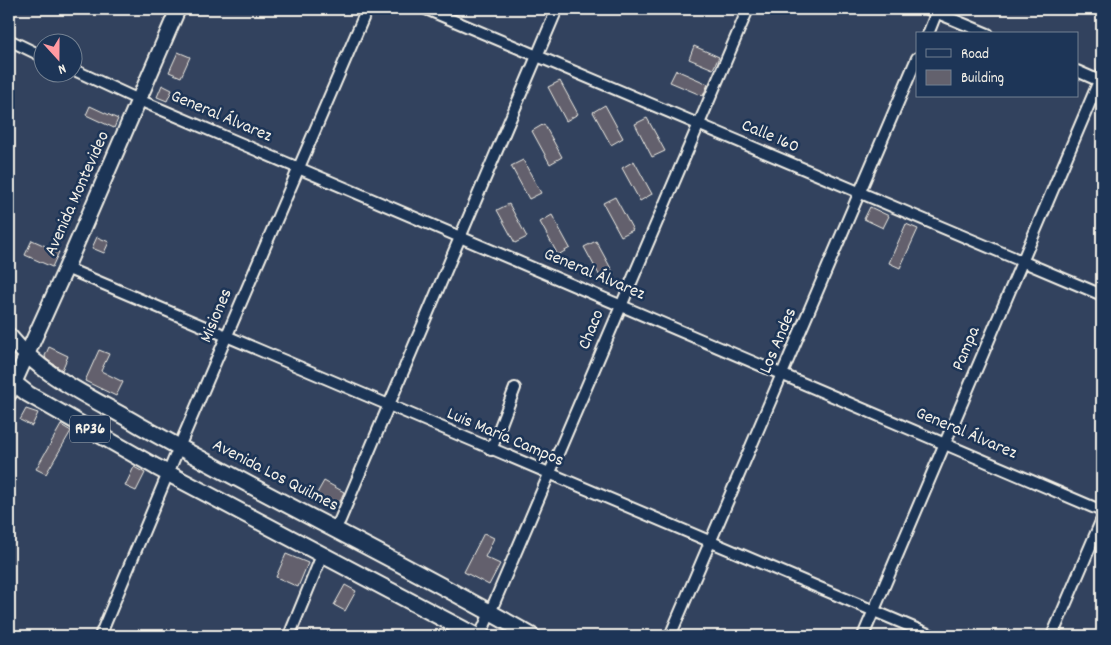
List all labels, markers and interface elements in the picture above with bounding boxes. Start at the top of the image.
north arrow [32,32,82,82]
legend [916,32,1078,98]
text: Road [961,44,989,66]
text: N [55,58,69,79]
text: Building [961,68,1004,90]
street label: General Álvarez [167,84,276,150]
street label: Calle 160 [737,114,803,160]
street label: Avenida Montevideo [39,127,117,261]
street label: General Álvarez [540,242,649,308]
street label: Misiones [194,285,240,347]
street label: Los Andes [754,304,804,378]
street label: Chaco [573,306,611,354]
street label: Pampa [947,323,988,375]
street label: General Álvarez [912,401,1021,467]
street label: Luis María Campos [442,402,568,474]
road number: RP36 [70,416,110,442]
street label: Avenida Los Quilmes [208,433,342,519]

